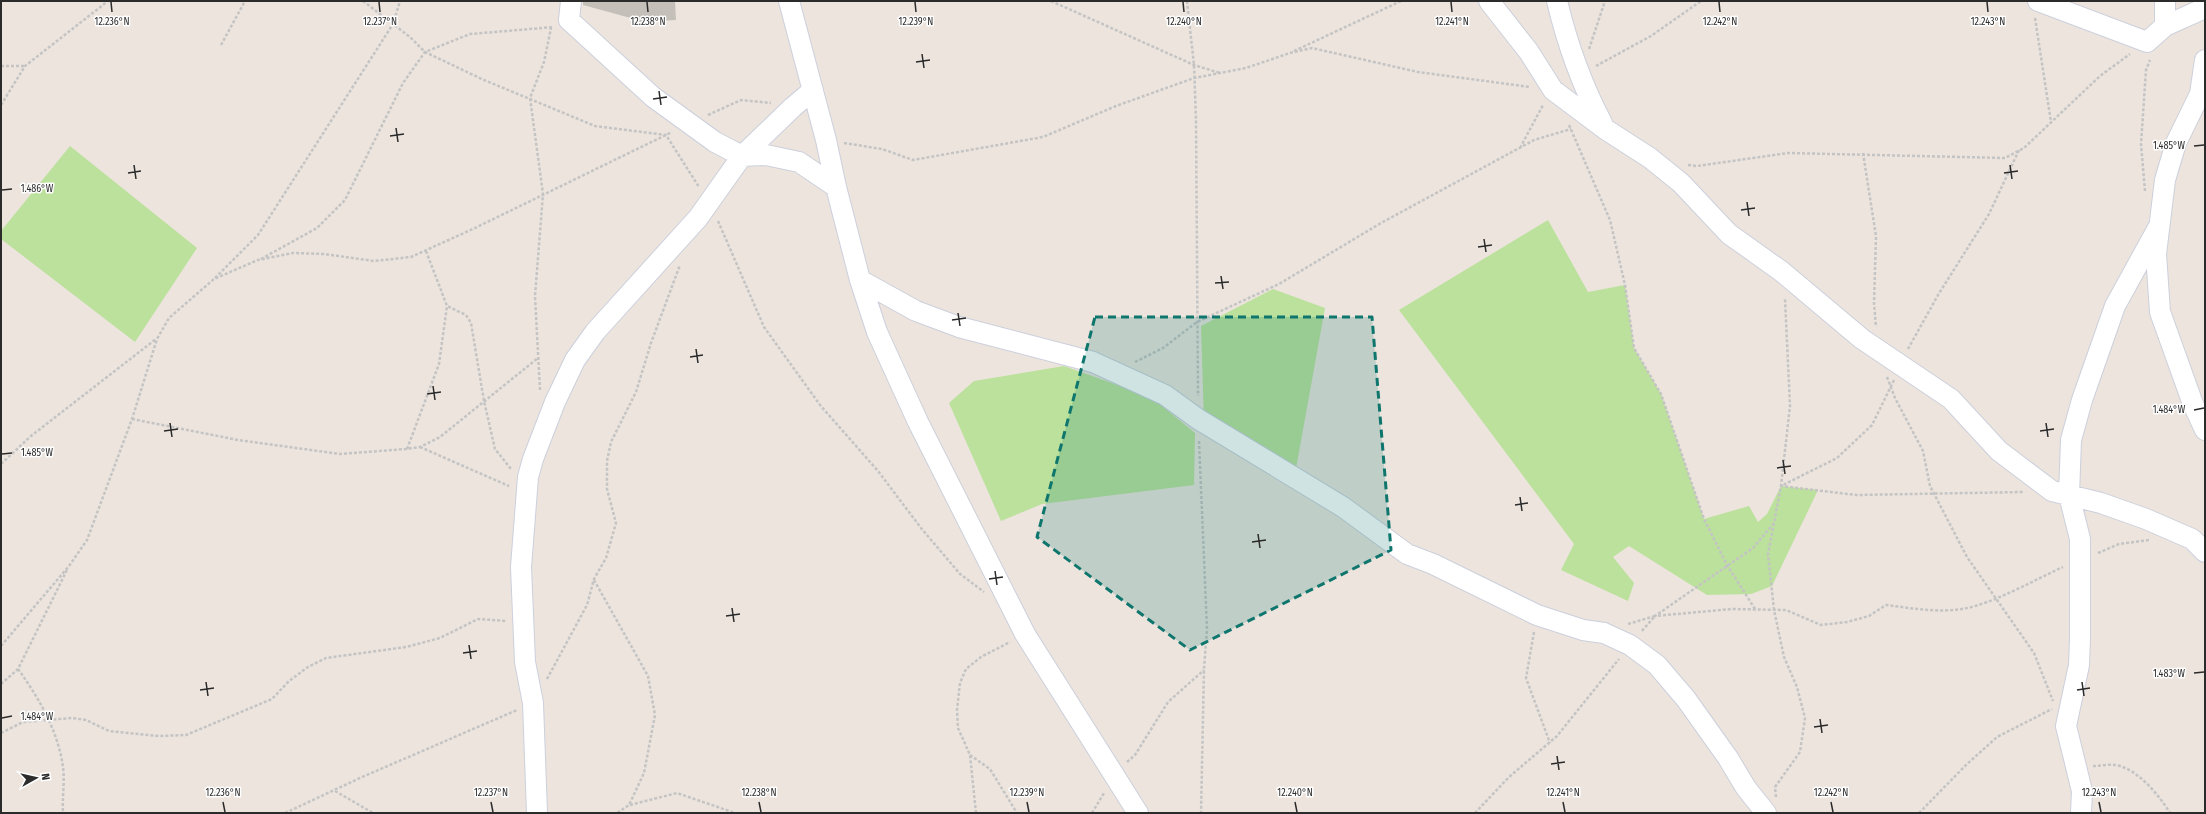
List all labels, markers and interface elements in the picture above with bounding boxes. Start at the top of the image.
text: 12.236°N [95,16,129,28]
text: 12.237°N [363,16,397,28]
text: 12.238°N [630,16,666,28]
text: 12.239°N [899,16,933,28]
text: 12.240°N [1166,16,1202,28]
text: 12.241°N [1435,16,1469,28]
text: 12.242°N [1703,16,1737,28]
text: 12.243°N [1971,16,2005,28]
text: 1.485°W [2153,140,2186,152]
text: 1.486°W [21,183,54,195]
text: 1.484°W [2153,404,2186,416]
text: 1.485°W [21,447,54,459]
text: 1.483°W [2153,668,2186,680]
text: 1.484°W [21,711,54,723]
north arrow [16,758,56,798]
text: N [39,773,52,781]
text: 12.236°N [206,787,240,799]
text: 12.237°N [474,787,508,799]
text: 12.238°N [741,787,777,799]
text: 12.239°N [1010,787,1044,799]
text: 12.240°N [1277,787,1313,799]
text: 12.241°N [1546,787,1580,799]
text: 12.242°N [1814,787,1848,799]
text: 12.243°N [2082,787,2116,799]

